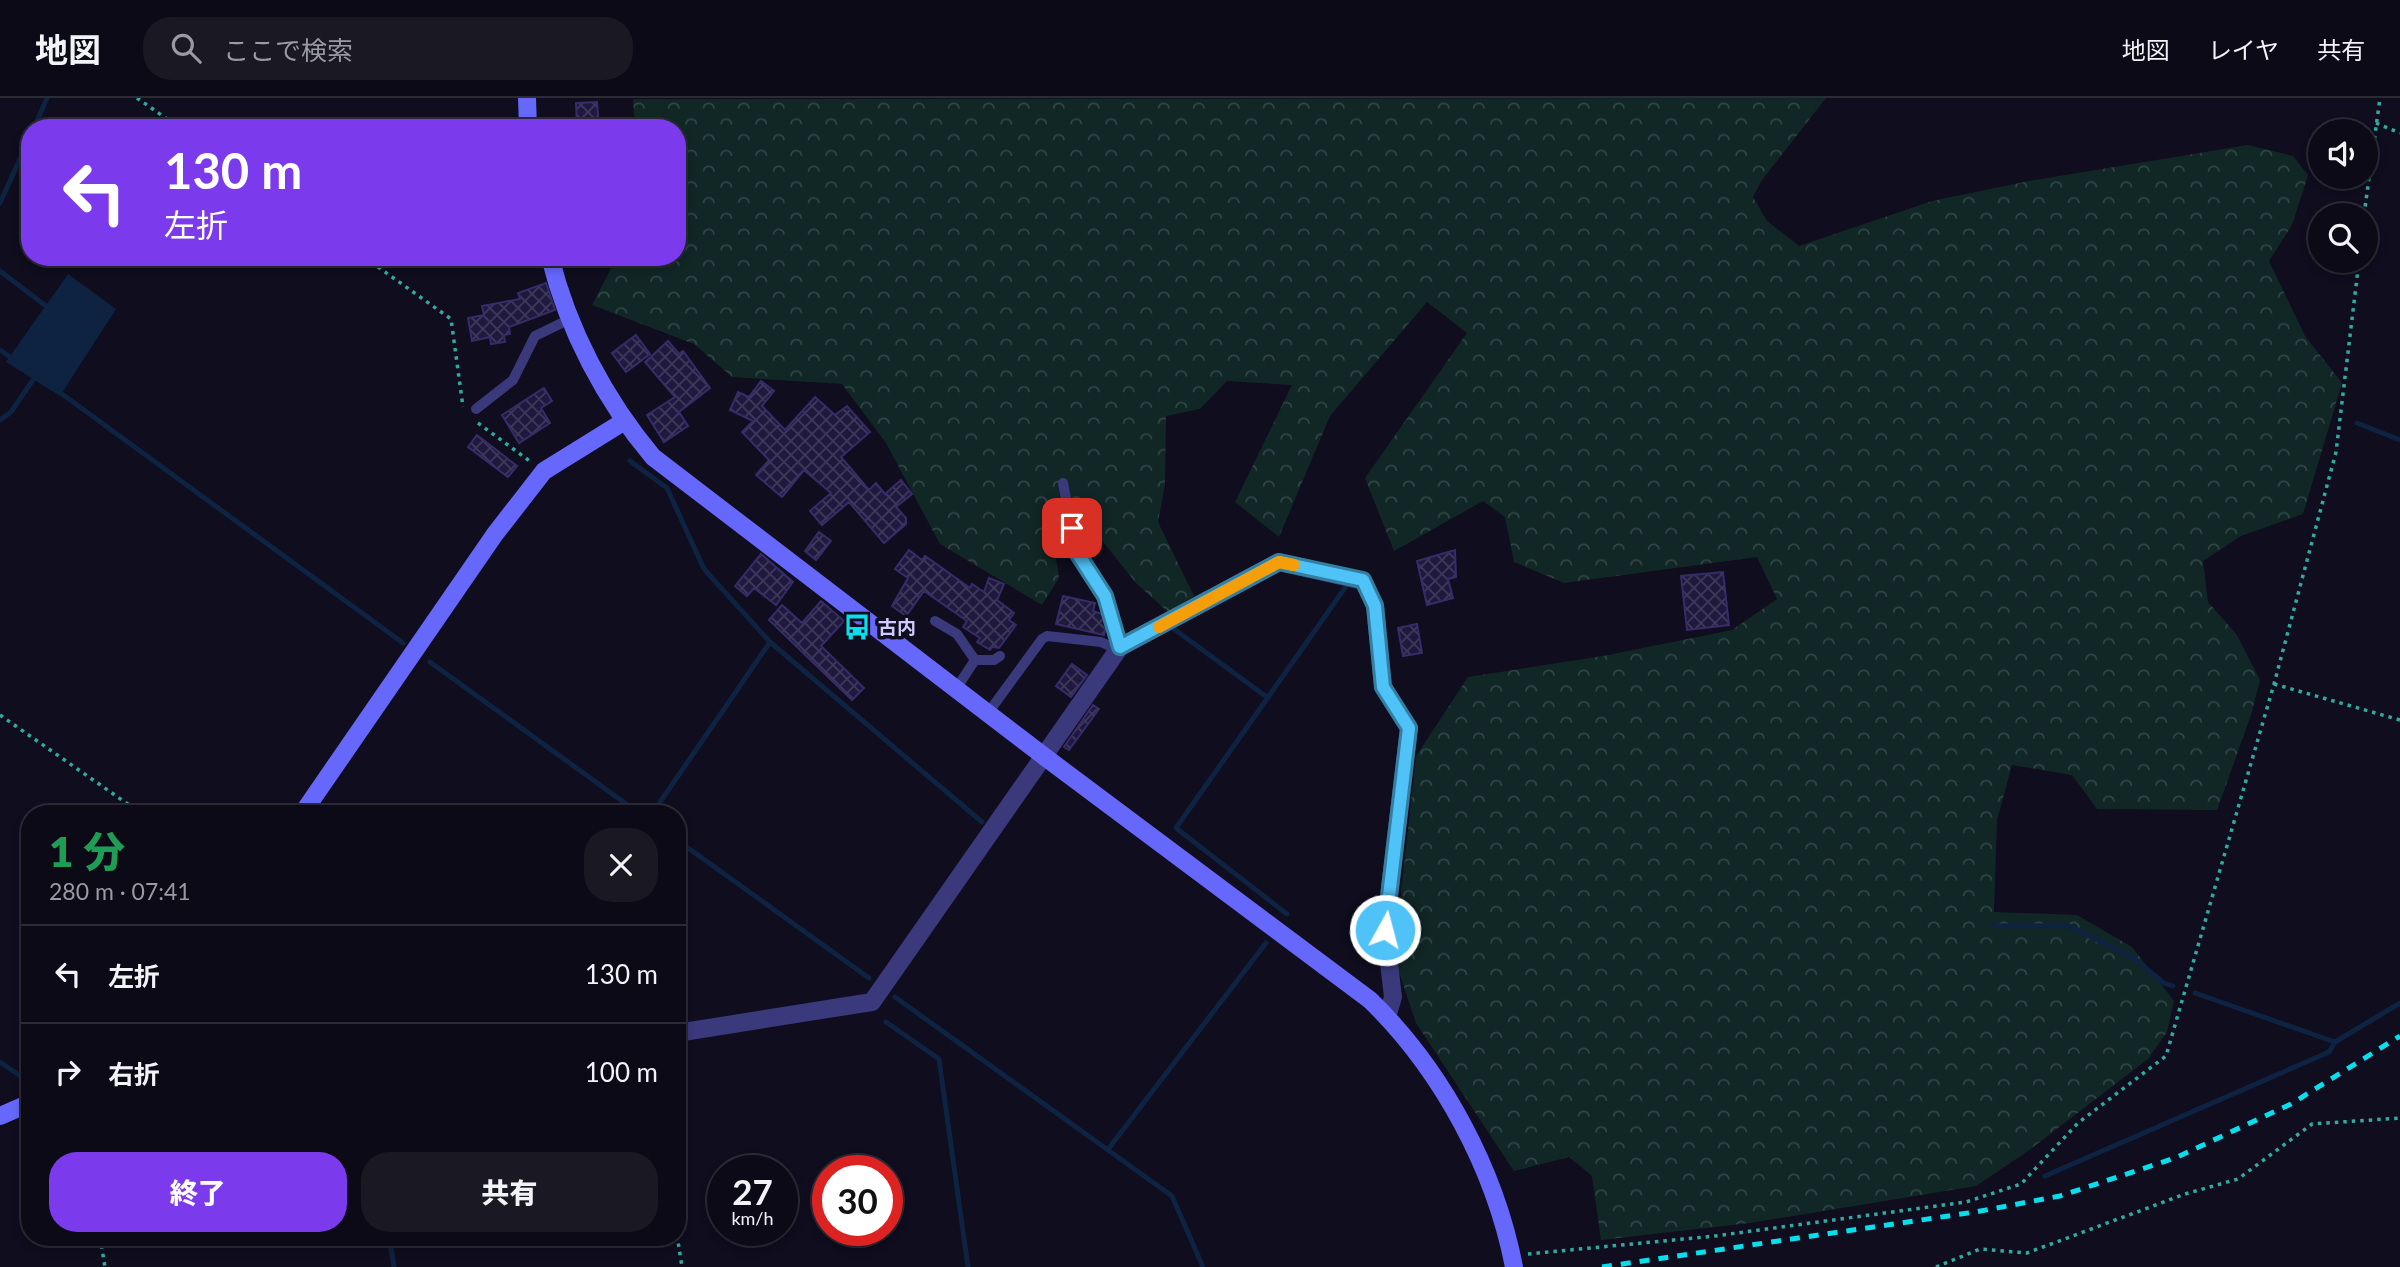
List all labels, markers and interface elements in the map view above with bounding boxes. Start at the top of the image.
search box [143,17,633,80]
text: 地図 [35,29,101,69]
icon: search [167,29,205,67]
text: ここで検索 [223,34,353,66]
text: 地図 [2122,35,2170,64]
text: レイヤ [2208,35,2279,64]
text: 共有 [2317,35,2365,64]
map controls [2308,119,2378,273]
button: sound [2308,119,2378,189]
text: 130 m [164,141,302,199]
icon: left [49,147,140,238]
button: search [2308,203,2378,273]
text: 左折 [164,205,228,244]
pin [1042,498,1102,558]
icon: arrive [1053,509,1091,547]
bus stop icon: 古内 [842,612,872,642]
place label: 古内 [878,615,916,638]
text: 1 分 [49,826,125,876]
button: close [584,828,658,902]
text: 280 m · 07:41 [49,877,191,905]
position arrow [1348,893,1422,967]
icon: left [49,955,87,993]
text: 130 m [585,958,658,990]
text: 左折 [108,960,160,992]
icon: right [49,1053,87,1091]
text: 100 m [585,1056,658,1088]
text: 右折 [108,1058,160,1090]
button: 終了 [49,1152,347,1232]
button: 共有 [361,1152,658,1232]
speed limit sign: 30 [812,1155,903,1246]
text: 27 [732,1170,773,1212]
text: km/h [731,1207,774,1229]

